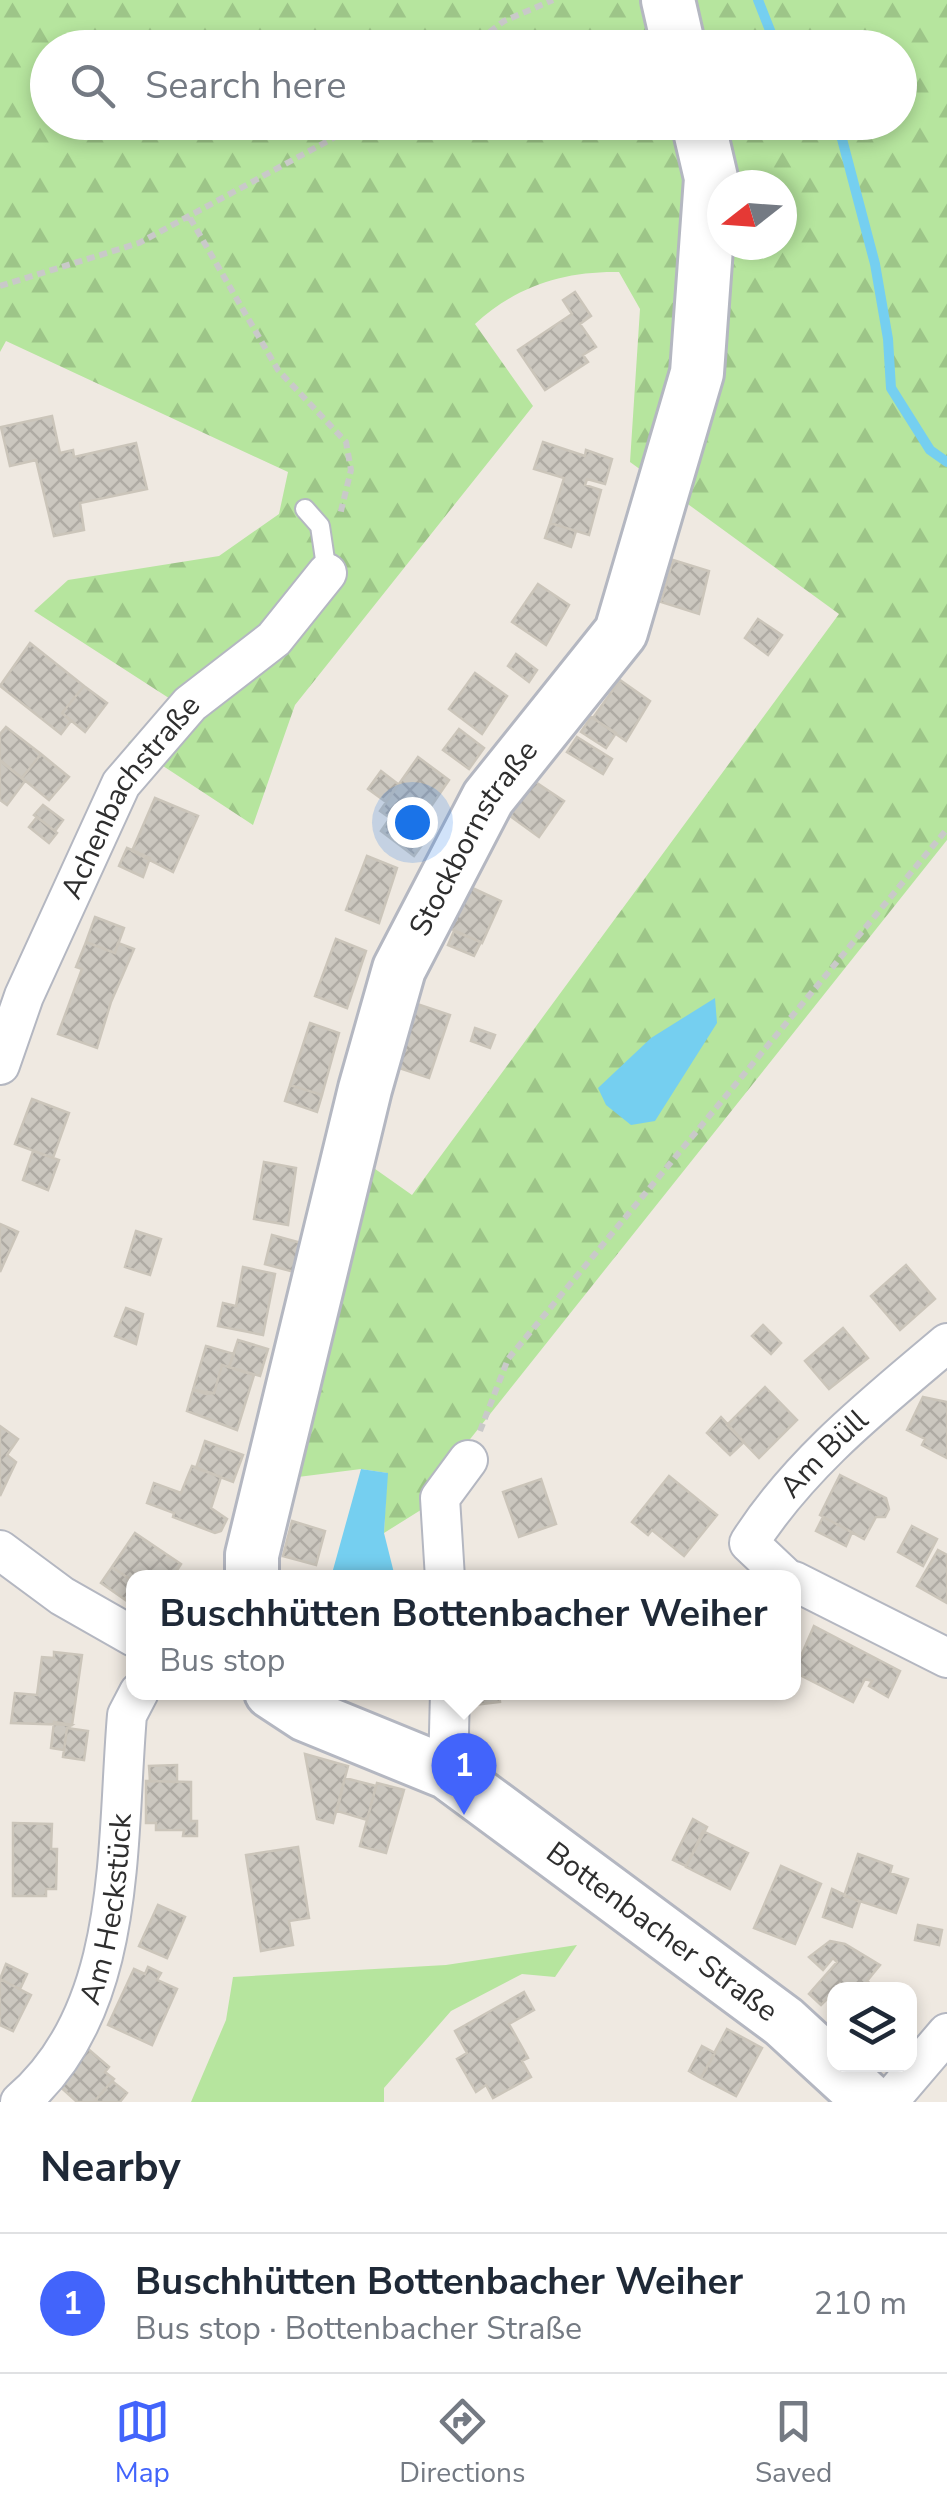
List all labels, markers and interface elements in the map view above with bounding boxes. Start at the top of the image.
search box [30,30,917,140]
icon: search [65,58,120,113]
text: Search here [145,60,346,111]
north arrow [707,170,797,260]
street label: Achenbachstraße [51,686,209,905]
street label: Stockbornstraße [399,731,547,943]
your location [387,797,438,848]
street label: Am Büll [770,1399,877,1507]
popup [126,1570,801,1700]
text: Buschhütten Bottenbacher Weiher [159,1588,768,1639]
text: Bus stop [159,1639,285,1682]
pin: 1 [432,1732,496,1815]
street label: Am Heckstück [69,1811,142,2010]
street label: Bottenbacher Straße [538,1832,787,2031]
map controls [827,1982,917,2072]
button: layers [827,1982,917,2072]
text: Nearby [40,2139,181,2196]
text: Buschhütten Bottenbacher Weiher [135,2256,743,2307]
text: 1 [63,2282,82,2325]
text: 210 m [814,2282,907,2325]
text: Bus stop · Bottenbacher Straße [135,2307,582,2350]
tab: Map [115,2394,170,2492]
tab: Directions [399,2394,525,2492]
tab: Saved [755,2394,832,2492]

